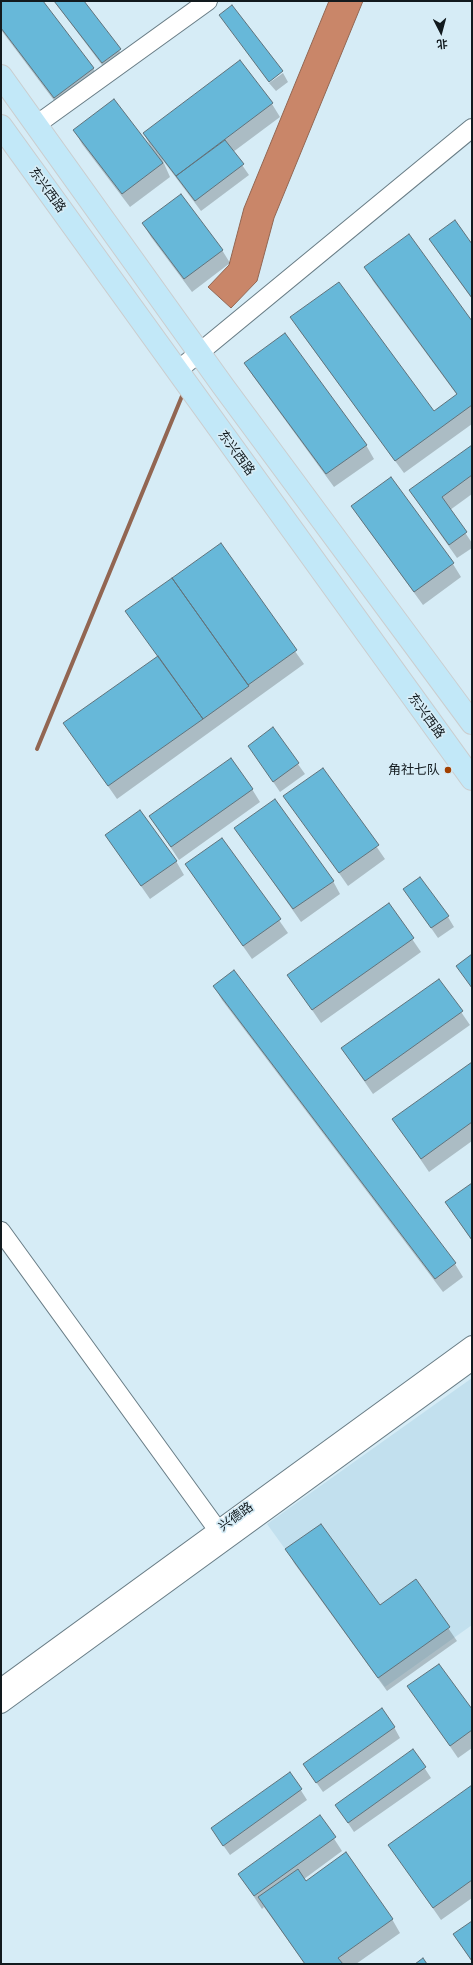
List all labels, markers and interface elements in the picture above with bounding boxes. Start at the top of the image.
north arrow [421,12,461,52]
text: 北 [436,36,449,52]
street label: 东兴西路 [25,164,69,216]
street label: 东兴西路 [214,427,258,479]
street label: 东兴西路 [404,690,448,742]
place label: 角社七队 [388,762,440,778]
marker: 角社七队 [443,765,453,775]
street label: 兴德路 [216,1499,256,1535]

